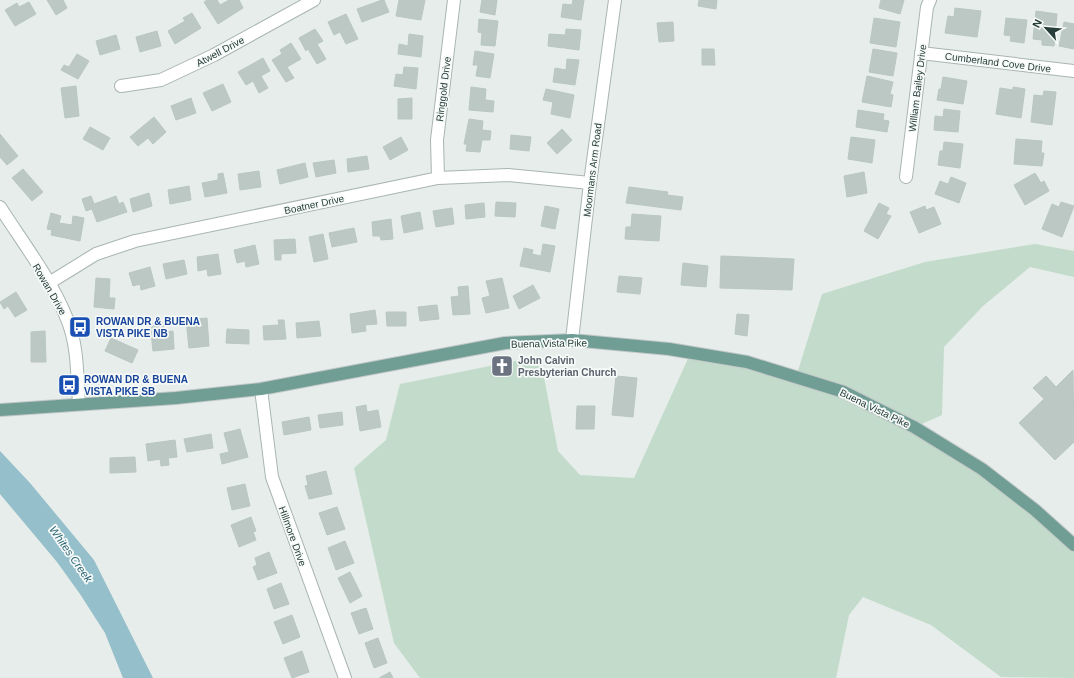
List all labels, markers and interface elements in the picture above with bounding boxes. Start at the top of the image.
north arrow [1026,8,1066,48]
text: N [1030,17,1044,30]
street label: Atwell Drive [194,34,247,69]
street label: William Bailey Drive [907,43,928,133]
street label: Cumberland Cove Drive [944,51,1052,75]
street label: Ringgold Drive [434,55,453,122]
street label: Moormans Arm Road [581,123,604,218]
street label: Boatner Drive [283,193,346,216]
street label: Rowan Drive [30,262,69,317]
bus stop icon: ROWAN DR & BUENA VISTA PIKE NB [67,314,93,340]
place label: ROWAN DR & BUENA VISTA PIKE NB [96,316,200,339]
street label: Buena Vista Pike [511,337,588,350]
church icon: John Calvin Presbyterian Church [489,353,515,379]
place label: John Calvin Presbyterian Church [518,355,616,378]
bus stop icon: ROWAN DR & BUENA VISTA PIKE SB [56,372,82,398]
place label: ROWAN DR & BUENA VISTA PIKE SB [84,374,188,397]
street label: Buena Vista Pike [838,387,912,430]
street label: Hillmore Drive [277,505,309,568]
water label: Whites Creek [47,524,95,585]

